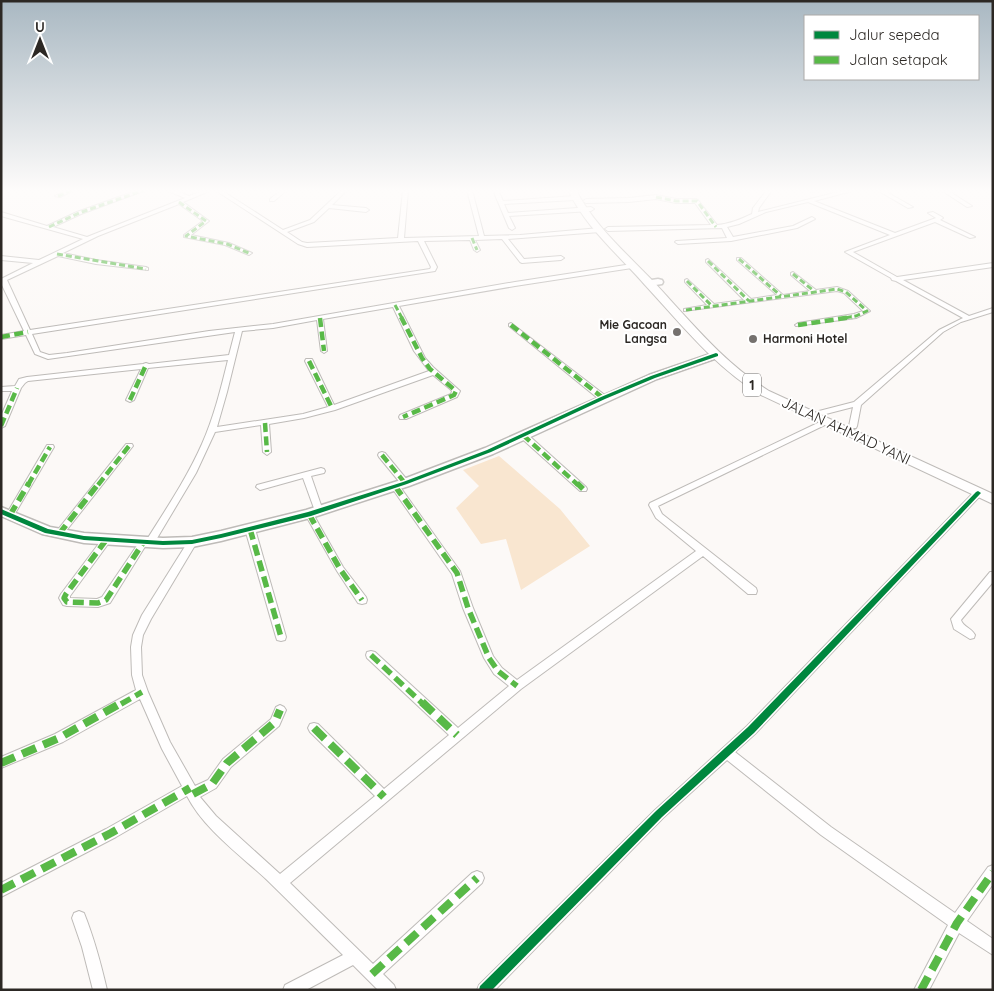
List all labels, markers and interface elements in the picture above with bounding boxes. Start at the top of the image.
north arrow [15,15,65,65]
legend [804,15,979,80]
text: U [35,18,45,36]
text: Jalur sepeda [849,25,940,44]
text: Jalan setapak [849,50,948,69]
place label: Mie Gacoan Langsa [599,317,667,346]
marker: Mie Gacoan Langsa [671,326,683,338]
place label: Harmoni Hotel [763,331,848,346]
marker: Harmoni Hotel [747,333,759,345]
road number: 1 [743,374,761,396]
street label: JALAN AHMAD YANI [779,392,914,469]

